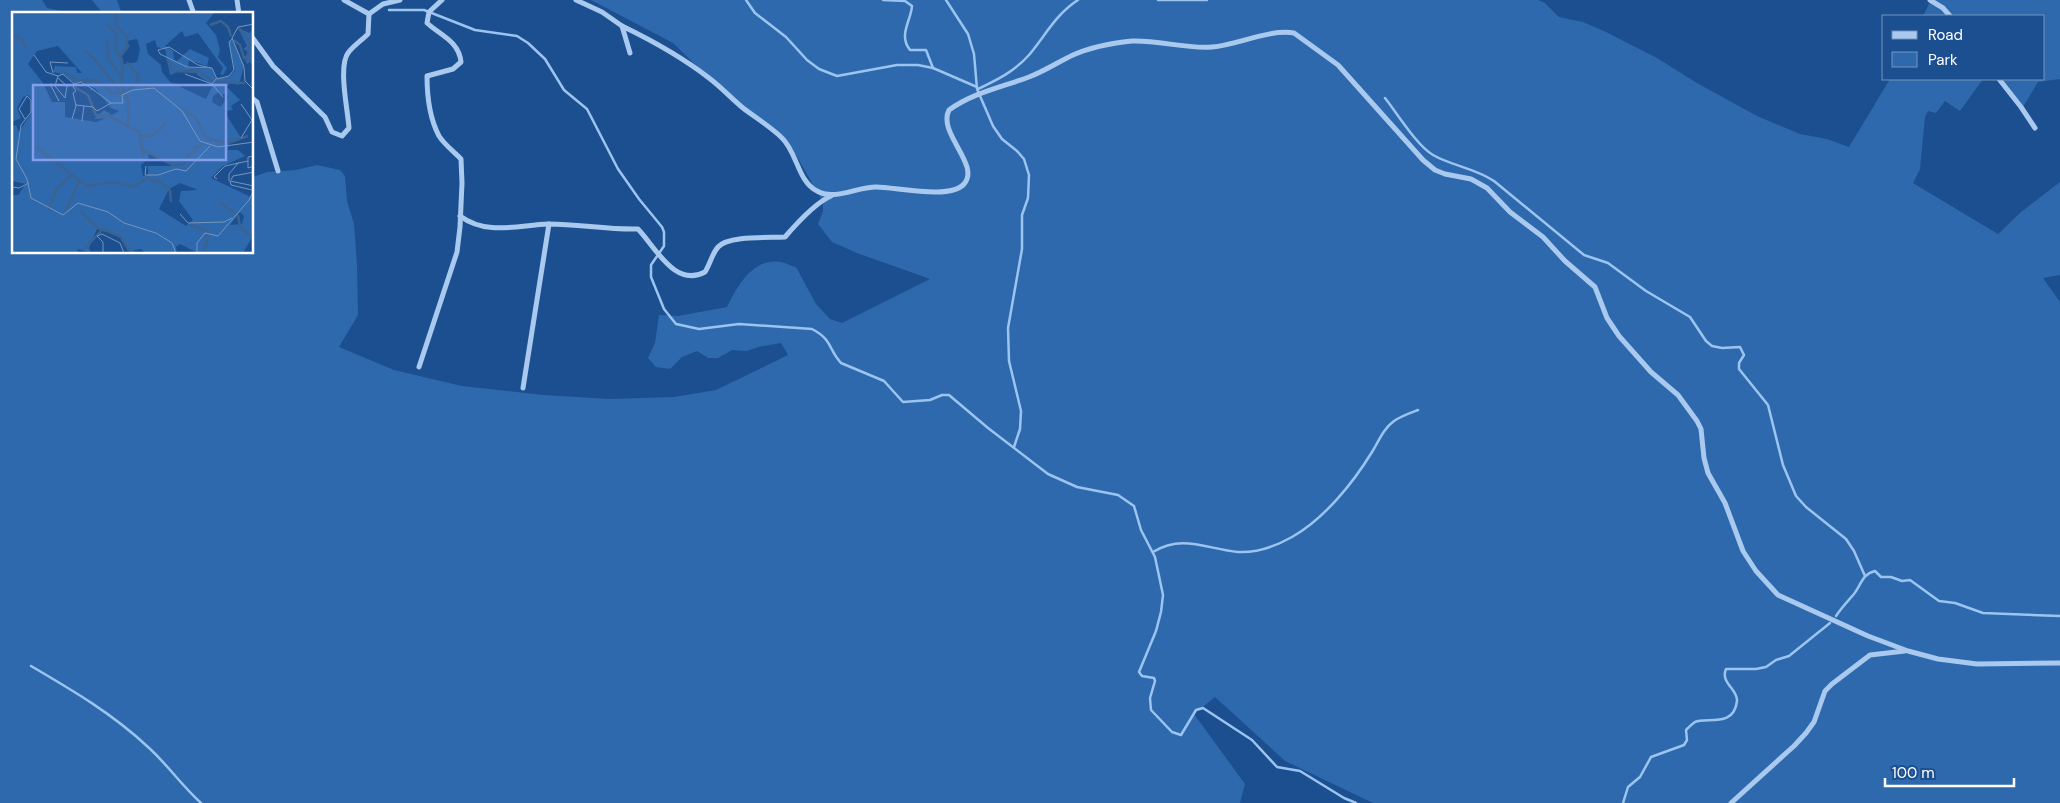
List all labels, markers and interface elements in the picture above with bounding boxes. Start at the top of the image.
inset map [12,12,254,254]
legend [1882,15,2045,80]
text: Road [1928,25,1963,45]
text: Park [1928,50,1958,70]
scale bar [1885,756,2014,788]
text: 100 m [1892,763,1935,783]

